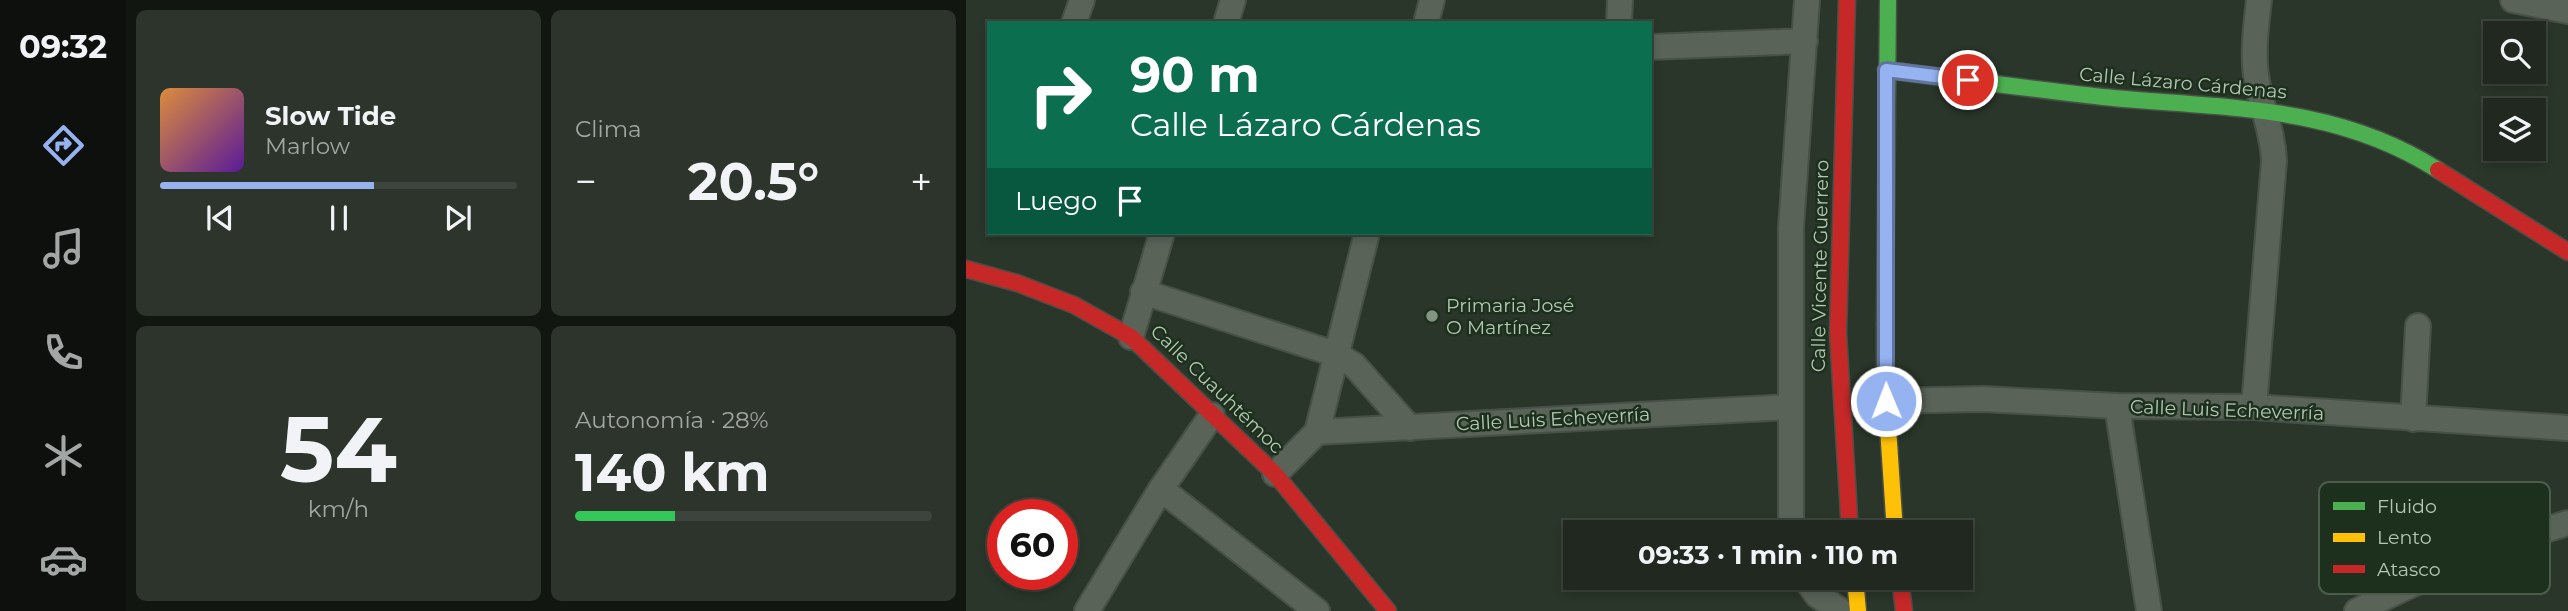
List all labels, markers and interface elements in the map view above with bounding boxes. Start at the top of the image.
map controls [2483,21,2546,161]
button: search [2483,21,2546,84]
text: 09:32 [19,27,107,66]
text: 90 m [1130,45,1260,104]
icon: right [1015,49,1106,140]
pin [1938,50,1998,110]
icon: arrive [1949,61,1987,99]
street label: Calle Lázaro Cárdenas [2078,62,2288,104]
button: layers [2483,98,2546,161]
text: Slow Tide [265,100,396,132]
text: Calle Lázaro Cárdenas [1130,105,1481,144]
text: Clima [575,115,642,143]
icon: directions [39,121,88,170]
text: Marlow [265,132,350,160]
text: 20.5° [688,150,819,213]
text: − [575,158,597,205]
text: + [910,158,932,205]
street label: Calle Vicente Guerrero [1807,160,1833,372]
icon: arrive [1111,182,1149,220]
text: Luego [1015,185,1097,217]
icon: previous [201,199,239,237]
icon: pause [320,199,358,237]
icon: next [439,199,477,237]
icon: music [39,224,88,273]
place label: Primaria José O Martínez [1446,294,1574,339]
marker: Primaria José O Martínez [1424,308,1440,324]
street label: Calle Cuauhtémoc [1146,320,1288,458]
icon: phone [39,328,88,377]
position arrow [1849,364,1923,438]
text: 54 [280,394,397,505]
street label: Calle Luis Echeverría [2129,395,2325,425]
street label: Calle Luis Echeverría [1455,402,1651,436]
text: Autonomía · 28% [575,406,769,434]
icon: climate [39,431,88,480]
text: 140 km [575,441,770,504]
legend [2319,482,2550,594]
text: km/h [308,495,369,523]
text: Fluido [2377,495,2437,518]
speed limit sign: 60 [987,499,1078,590]
text: Lento [2377,526,2432,549]
icon: car [39,535,88,584]
text: 09:33 · 1 min · 110 m [1638,539,1898,571]
text: Atasco [2377,558,2441,581]

